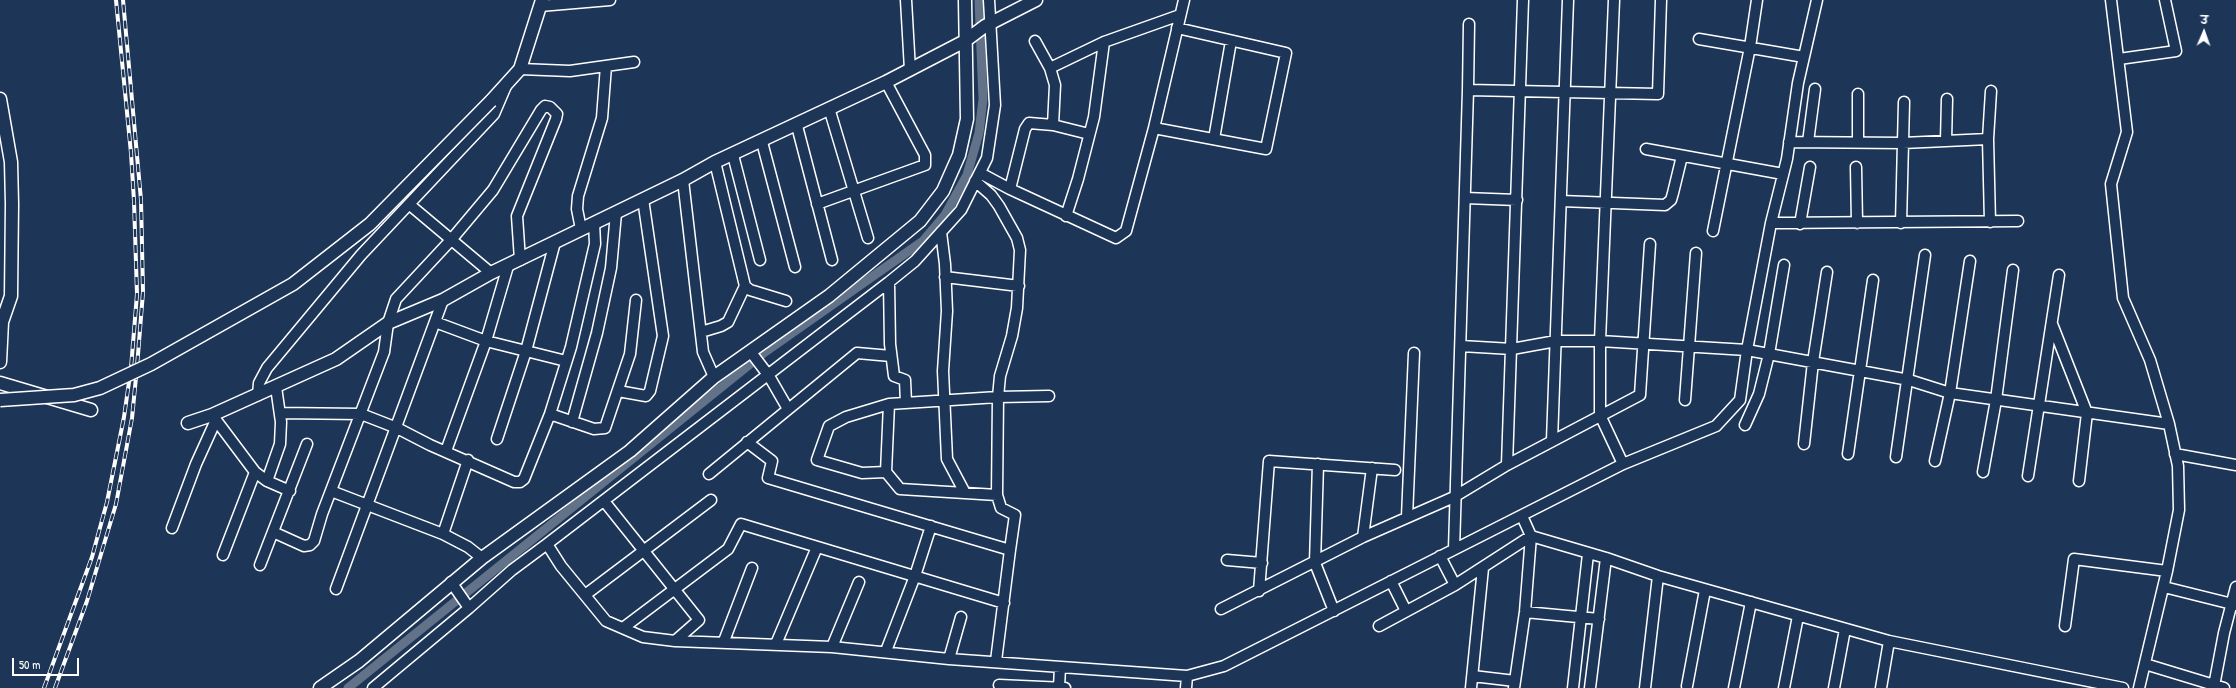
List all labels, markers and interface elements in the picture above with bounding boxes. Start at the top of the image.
north arrow [2184,12,2224,52]
text: उ [2201,13,2208,27]
scale bar [14,650,81,676]
text: 50 m [19,656,40,673]

